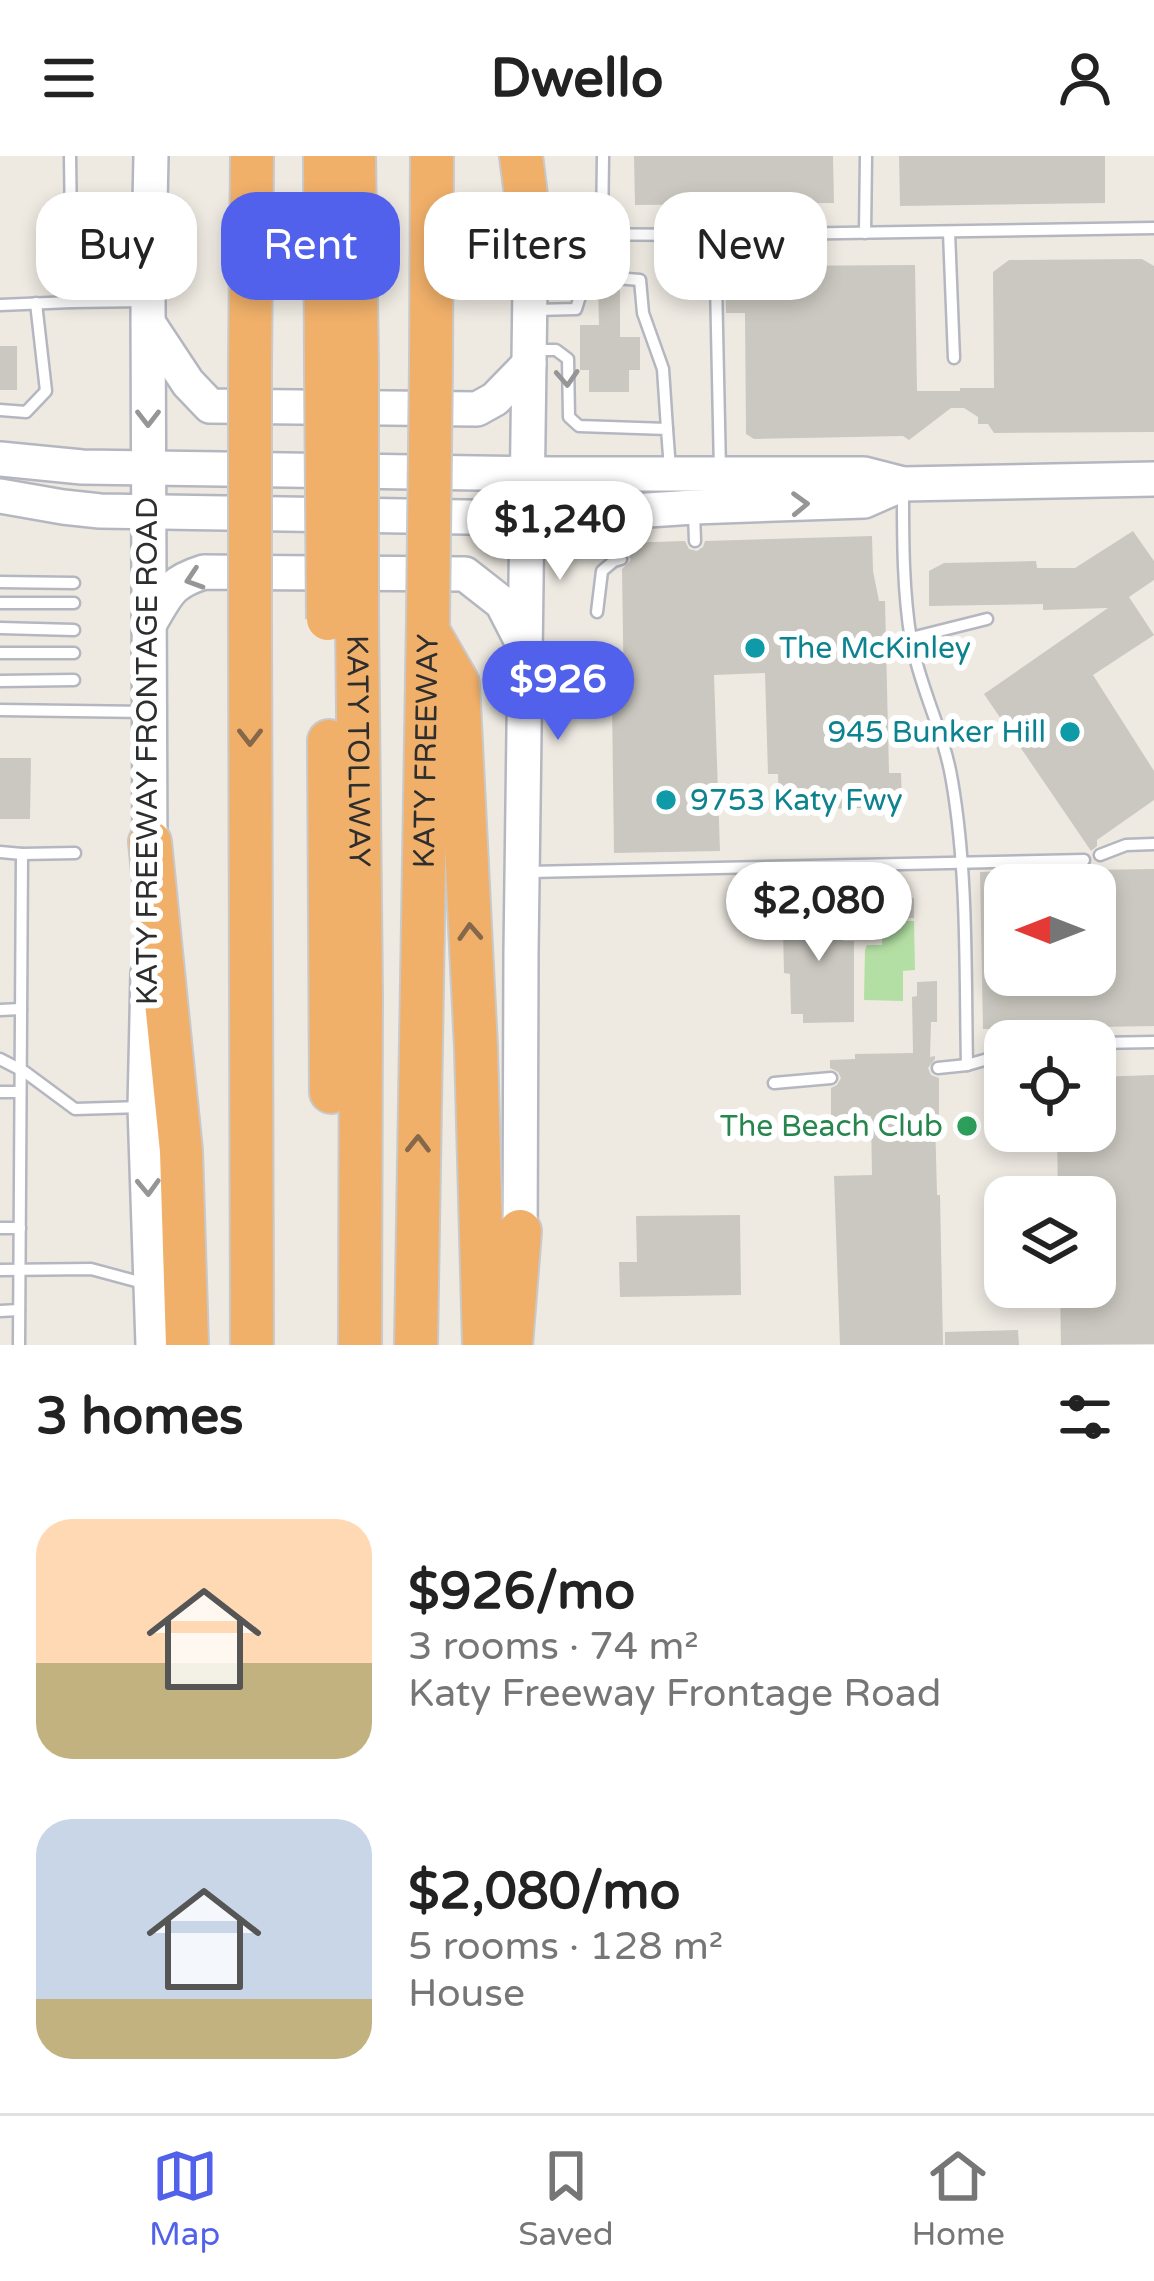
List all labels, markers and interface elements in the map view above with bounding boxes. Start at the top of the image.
icon: menu [36,45,102,111]
icon: person [1052,45,1118,111]
text: Dwello [490,46,664,111]
chip: Buy [36,192,197,300]
chip: Rent [221,192,400,300]
chip: Filters [424,192,630,300]
chip: New [654,192,827,300]
one-way arrow [554,370,580,388]
one-way arrow [135,410,161,428]
pin: $1,240 [462,481,658,583]
one-way arrow [791,491,810,517]
text: $1,240 [494,496,626,543]
street label: KATY FREEWAY FRONTAGE ROAD [129,497,166,1005]
one-way arrow [185,564,206,589]
place label: The McKinley [779,630,971,667]
street label: KATY FREEWAY [405,633,446,869]
street label: KATY TOLLWAY [339,635,378,867]
marker: The McKinley [742,635,768,661]
pin: $926 [487,641,629,743]
text: $926 [509,656,607,703]
place label: 945 Bunker Hill [827,714,1046,751]
marker: 945 Bunker Hill [1057,719,1083,745]
one-way arrow [237,729,263,747]
place label: 9753 Katy Fwy [690,782,903,819]
marker: 9753 Katy Fwy [653,787,679,813]
pin: $2,080 [721,862,917,964]
north arrow [984,864,1116,996]
map controls [984,864,1116,1308]
text: $2,080 [753,877,885,924]
one-way arrow [457,922,483,941]
button: locate [984,1020,1116,1152]
place label: The Beach Club [720,1108,943,1145]
marker: The Beach Club [954,1113,980,1139]
one-way arrow [405,1134,431,1153]
button: layers [984,1176,1116,1308]
one-way arrow [135,1178,161,1197]
icon: filters [1052,1384,1118,1450]
text: 3 homes [36,1386,244,1448]
text: $926/mo [408,1561,635,1623]
icon: home [132,1567,276,1711]
text: 3 rooms · 74 m² [408,1623,699,1670]
text: Katy Freeway Frontage Road [408,1670,941,1717]
text: $2,080/mo [408,1861,680,1923]
icon: home [132,1867,276,2011]
text: 5 rooms · 128 m² [408,1923,723,1970]
text: House [408,1970,525,2017]
tab: Map [149,2143,220,2254]
tab: Saved [518,2143,614,2254]
tab: Home [912,2143,1005,2254]

